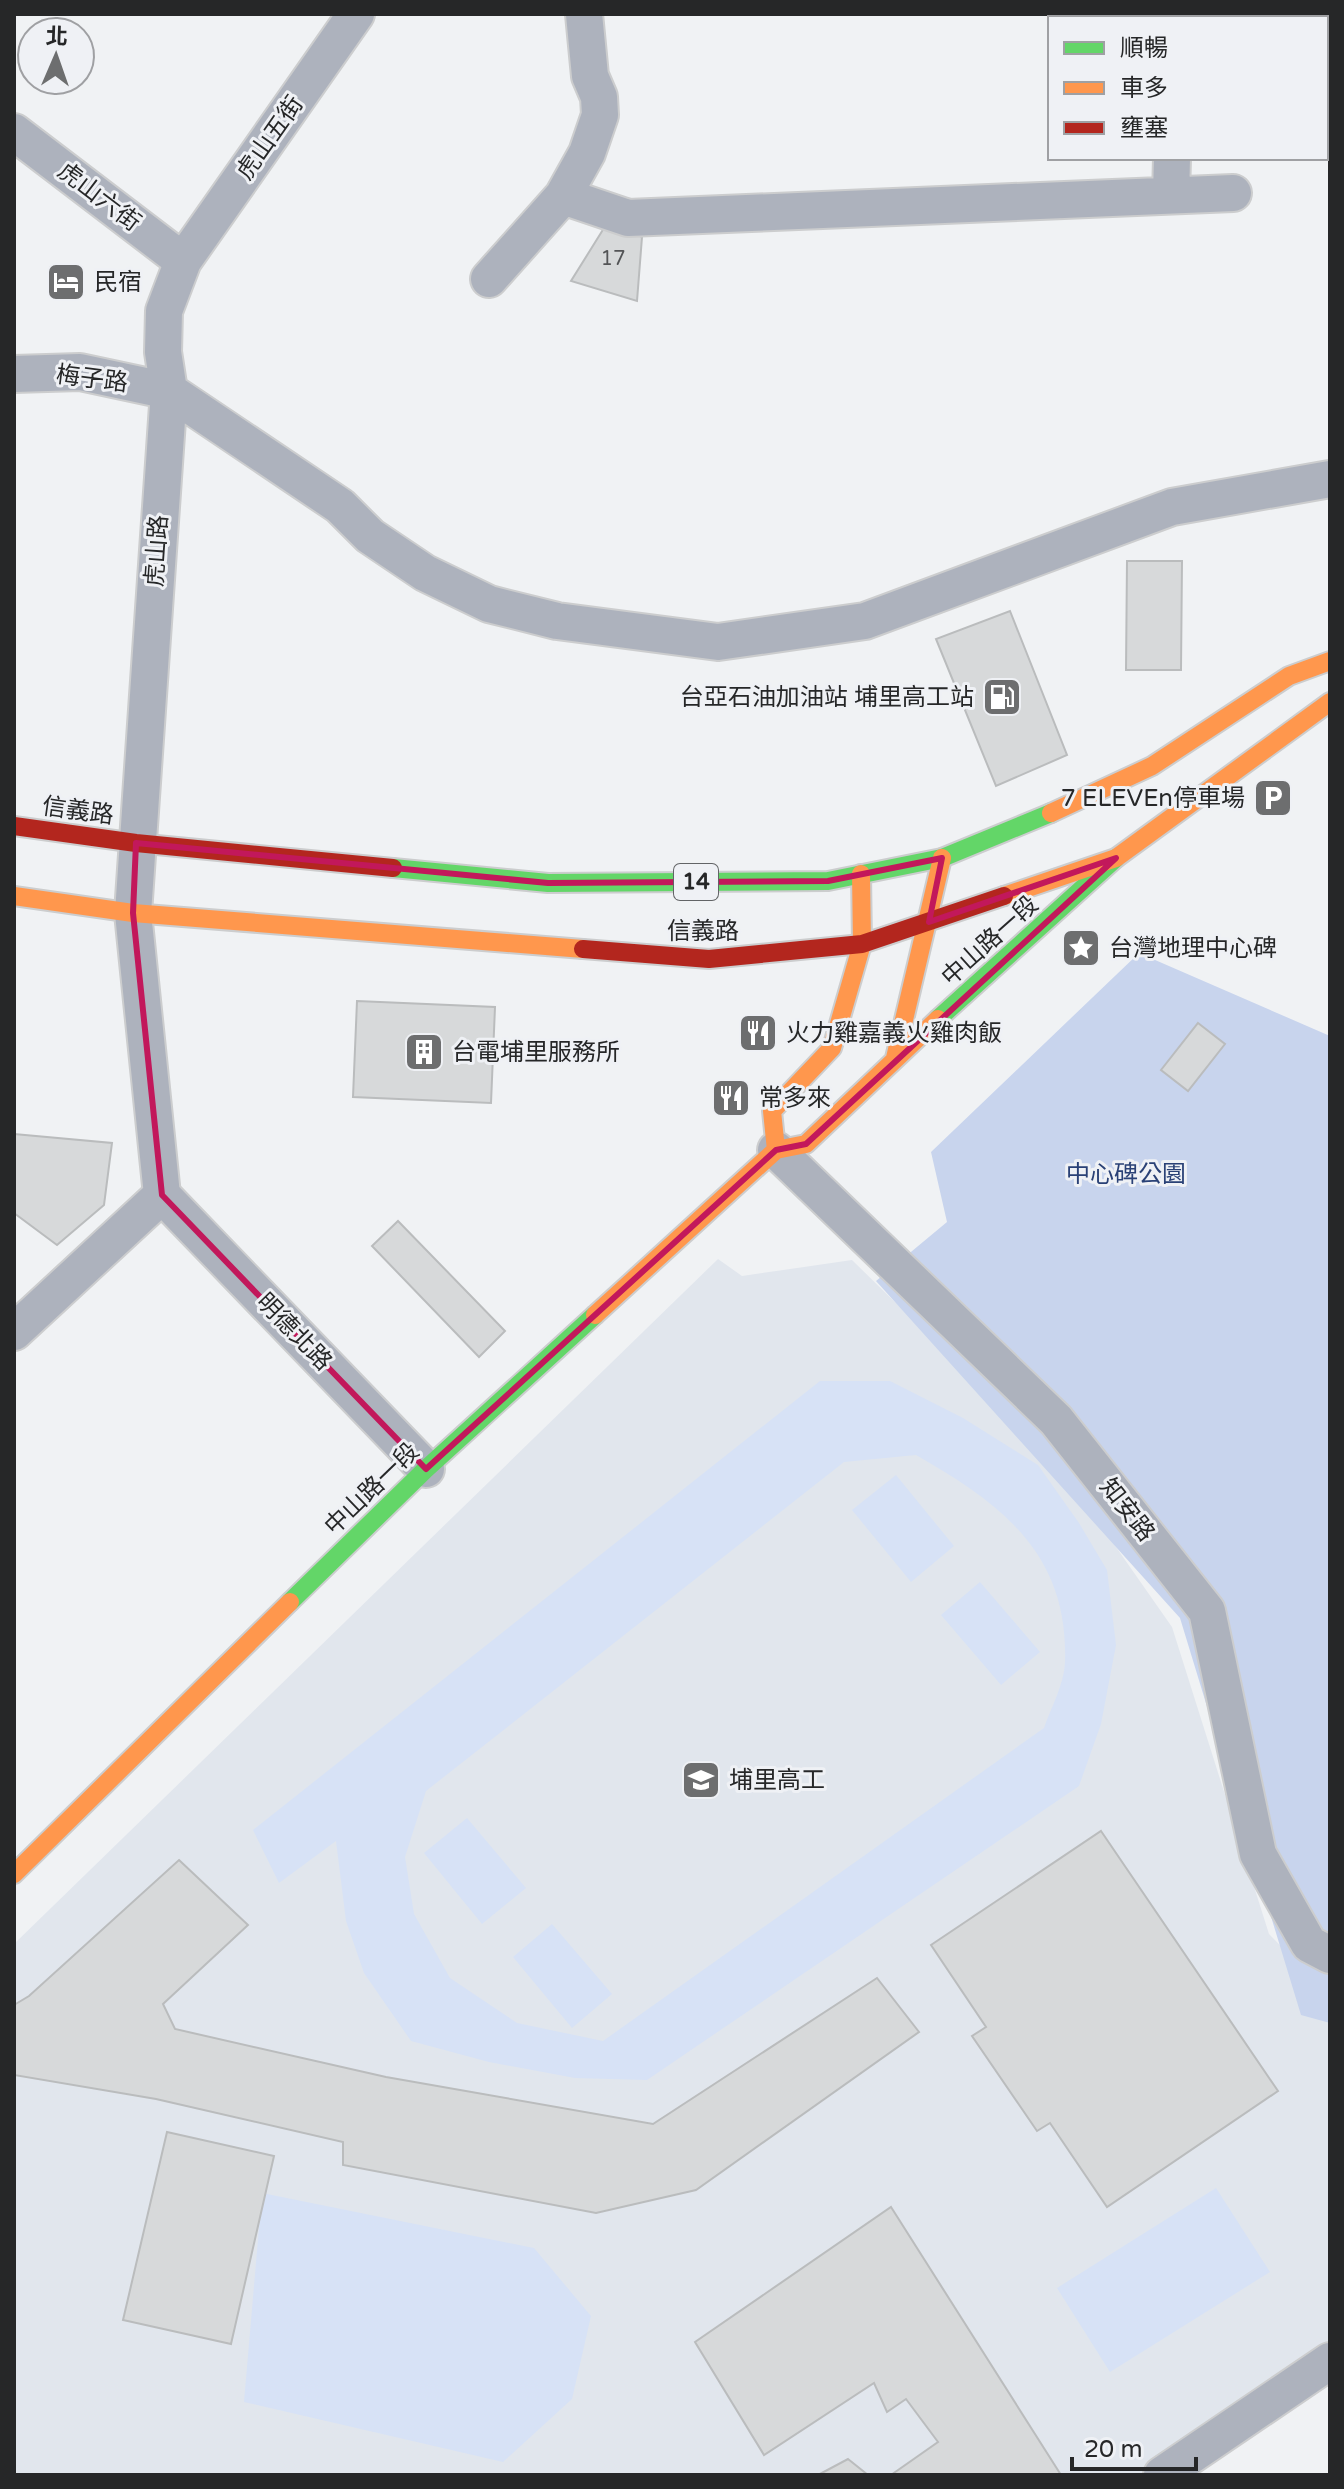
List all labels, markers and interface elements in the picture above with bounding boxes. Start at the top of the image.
north arrow [16,16,96,96]
legend [1048,16,1328,160]
text: 北 [45,24,68,50]
text: 順暢 [1120,34,1168,63]
text: 車多 [1120,74,1168,103]
street label: 虎山五街 [231,90,309,186]
text: 壅塞 [1120,114,1168,143]
street label: 虎山六街 [52,157,146,237]
house number: 17 [600,247,626,271]
hotel icon: 民宿 [45,261,87,303]
place label: 民宿 [94,268,142,297]
street label: 梅子路 [55,360,129,398]
street label: 虎山路 [140,514,174,588]
fuel station icon: 台亞石油加油站 埔里高工站 [981,676,1023,718]
place label: 台亞石油加油站 埔里高工站 [680,683,974,712]
parking icon: 7 ELEVEn停車場 [1252,777,1294,819]
place label: 7 ELEVEn停車場 [1061,784,1245,813]
street label: 信義路 [40,792,116,830]
road number: 14 [674,864,718,900]
street label: 中山路一段 [936,890,1044,992]
street label: 信義路 [667,917,739,946]
place icon: 台灣地理中心碑 [1060,927,1102,969]
place label: 台灣地理中心碑 [1109,934,1277,963]
restaurant icon: 火力雞嘉義火雞肉飯 [737,1012,779,1054]
place label: 火力雞嘉義火雞肉飯 [786,1019,1002,1048]
building icon: 台電埔里服務所 [403,1031,445,1073]
place label: 台電埔里服務所 [452,1038,620,1067]
restaurant icon: 常多來 [710,1077,752,1119]
place label: 常多來 [759,1084,831,1113]
park label: 中心碑公園 [1066,1160,1186,1189]
street label: 明德北路 [250,1287,338,1377]
street label: 中山路一段 [319,1437,425,1541]
street label: 知安路 [1093,1473,1161,1547]
school or university icon: 埔里高工 [680,1759,722,1801]
place label: 埔里高工 [729,1766,825,1795]
scale bar [1072,2421,1196,2471]
text: 20 m [1084,2435,1142,2464]

